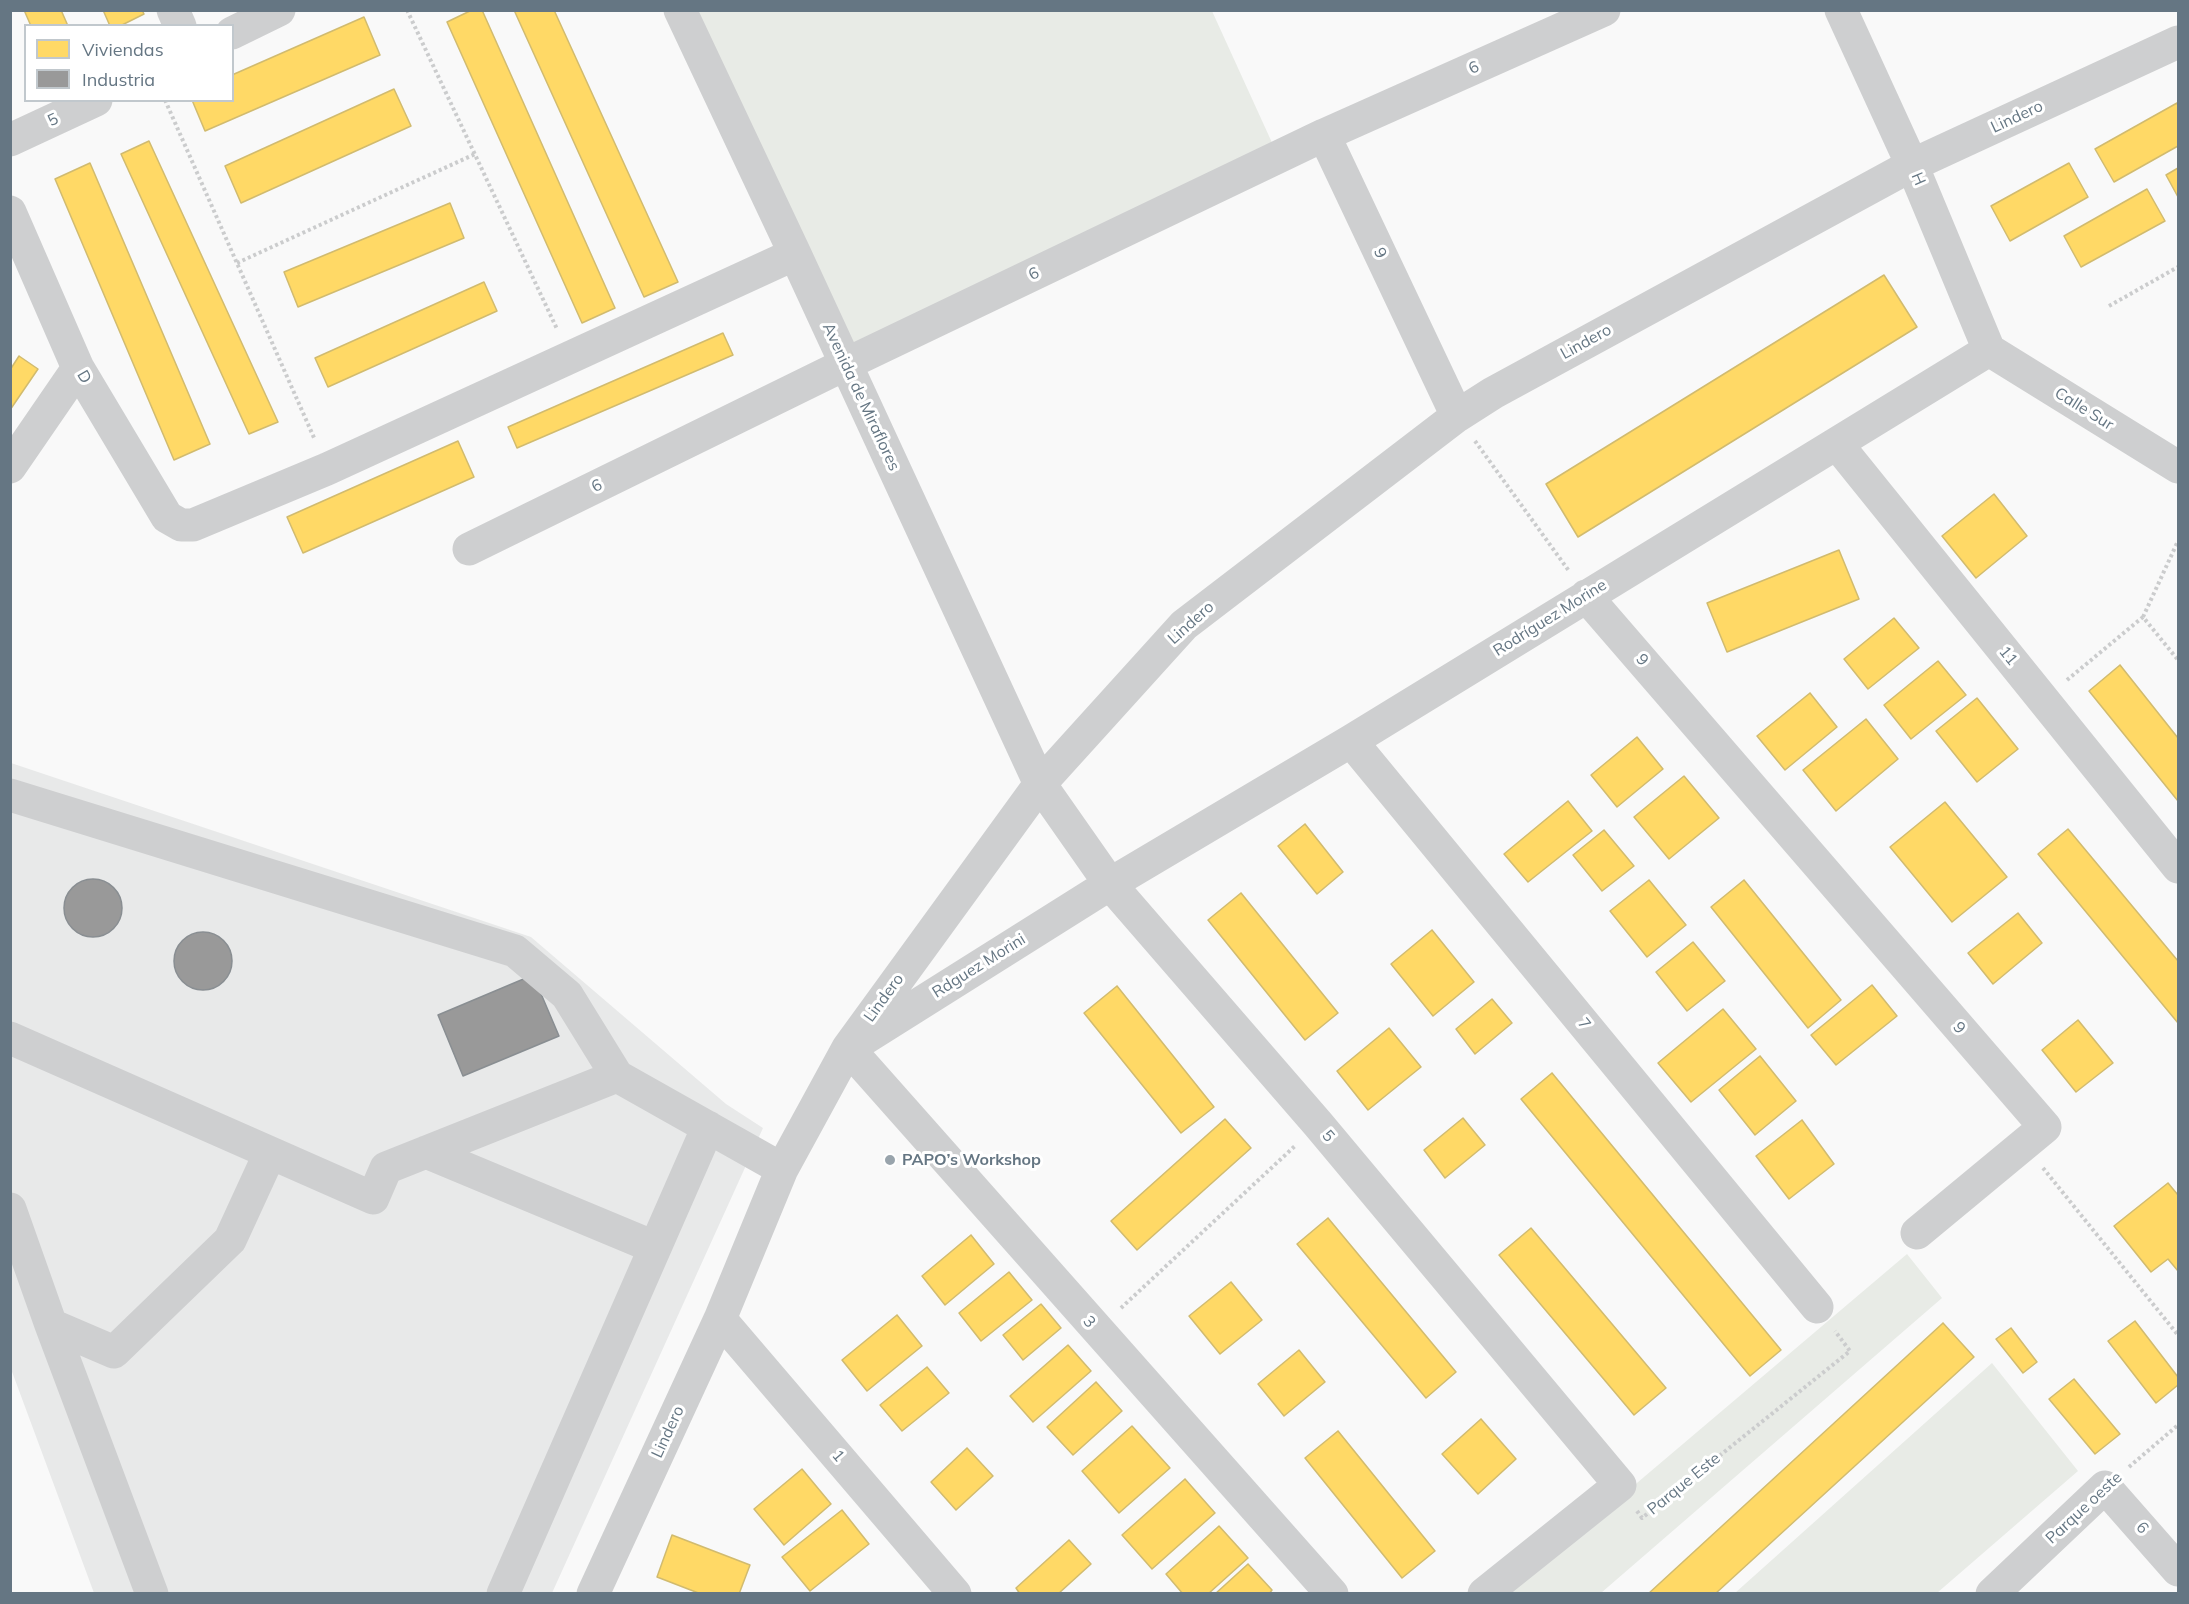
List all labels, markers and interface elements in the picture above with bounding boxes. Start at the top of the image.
legend [24,24,234,102]
text: Viviendas [82,38,164,61]
street label: 6 [1466,57,1482,79]
text: Industria [82,68,155,91]
street label: Lindero [1988,97,2046,137]
street label: 5 [45,109,61,131]
street label: H [1907,170,1929,188]
street label: 9 [1369,245,1391,261]
street label: 6 [1025,263,1043,285]
street label: Avenida de Miraflores [818,320,904,474]
street label: Lindero [1557,320,1615,364]
street label: D [73,367,95,387]
street label: Calle Sur [2051,383,2117,435]
street label: 6 [588,475,606,497]
street label: Rodríguez Morine [1490,575,1610,661]
street label: Lindero [1164,597,1218,649]
street label: 11 [1994,642,2022,670]
street label: 9 [1632,650,1652,670]
street label: Rdguez Morini [929,930,1029,1002]
street label: Lindero [860,970,908,1026]
street label: 7 [1574,1014,1594,1034]
street label: 9 [1949,1018,1969,1038]
street label: 5 [1318,1126,1338,1146]
place label: PAPO’s Workshop [902,1150,1041,1170]
marker: PAPO’s Workshop [883,1153,897,1167]
street label: 3 [1079,1312,1099,1332]
street label: Lindero [648,1403,688,1461]
street label: 1 [828,1446,848,1466]
street label: Parque Este [1644,1449,1724,1519]
street label: Parque oeste [2042,1468,2126,1548]
street label: 6 [2132,1518,2152,1538]

